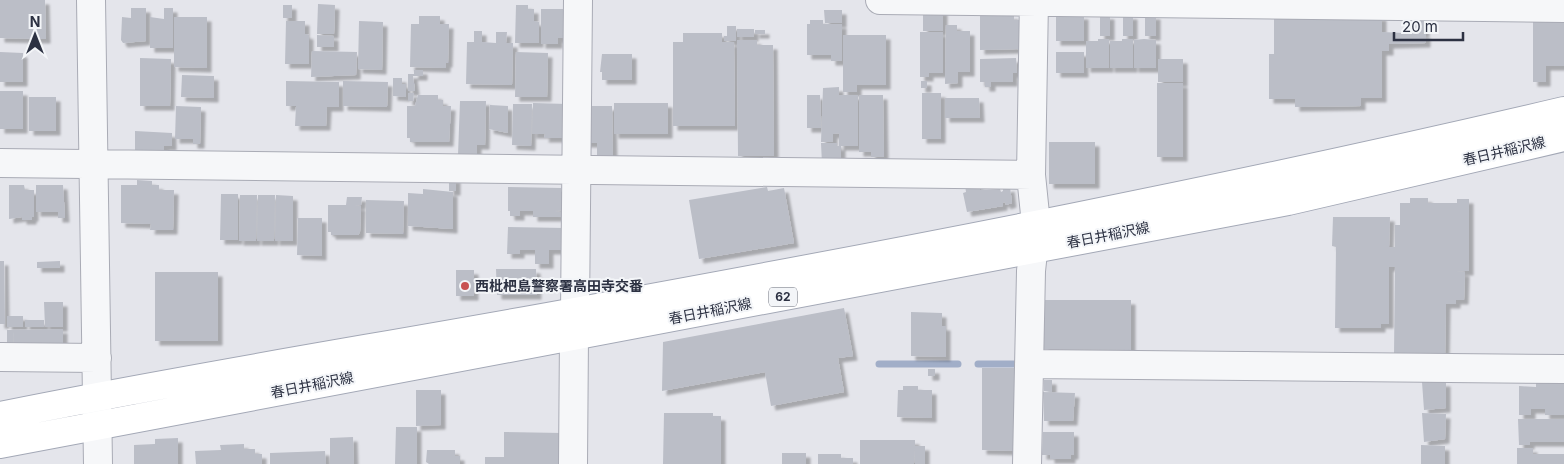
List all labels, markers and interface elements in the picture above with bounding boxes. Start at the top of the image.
north arrow [10,10,60,60]
scale bar [1394,10,1463,42]
text: N [30,13,40,30]
text: 20 m [1402,17,1438,36]
street label: 春日井稲沢線 [1461,133,1547,168]
street label: 春日井稲沢線 [1065,218,1151,251]
place label: 西枇杷島警察署高田寺交番 [475,277,643,294]
marker: 西枇杷島警察署高田寺交番 [459,280,471,292]
road number: 62 [769,288,797,306]
street label: 春日井稲沢線 [667,294,753,327]
street label: 春日井稲沢線 [269,368,355,401]

